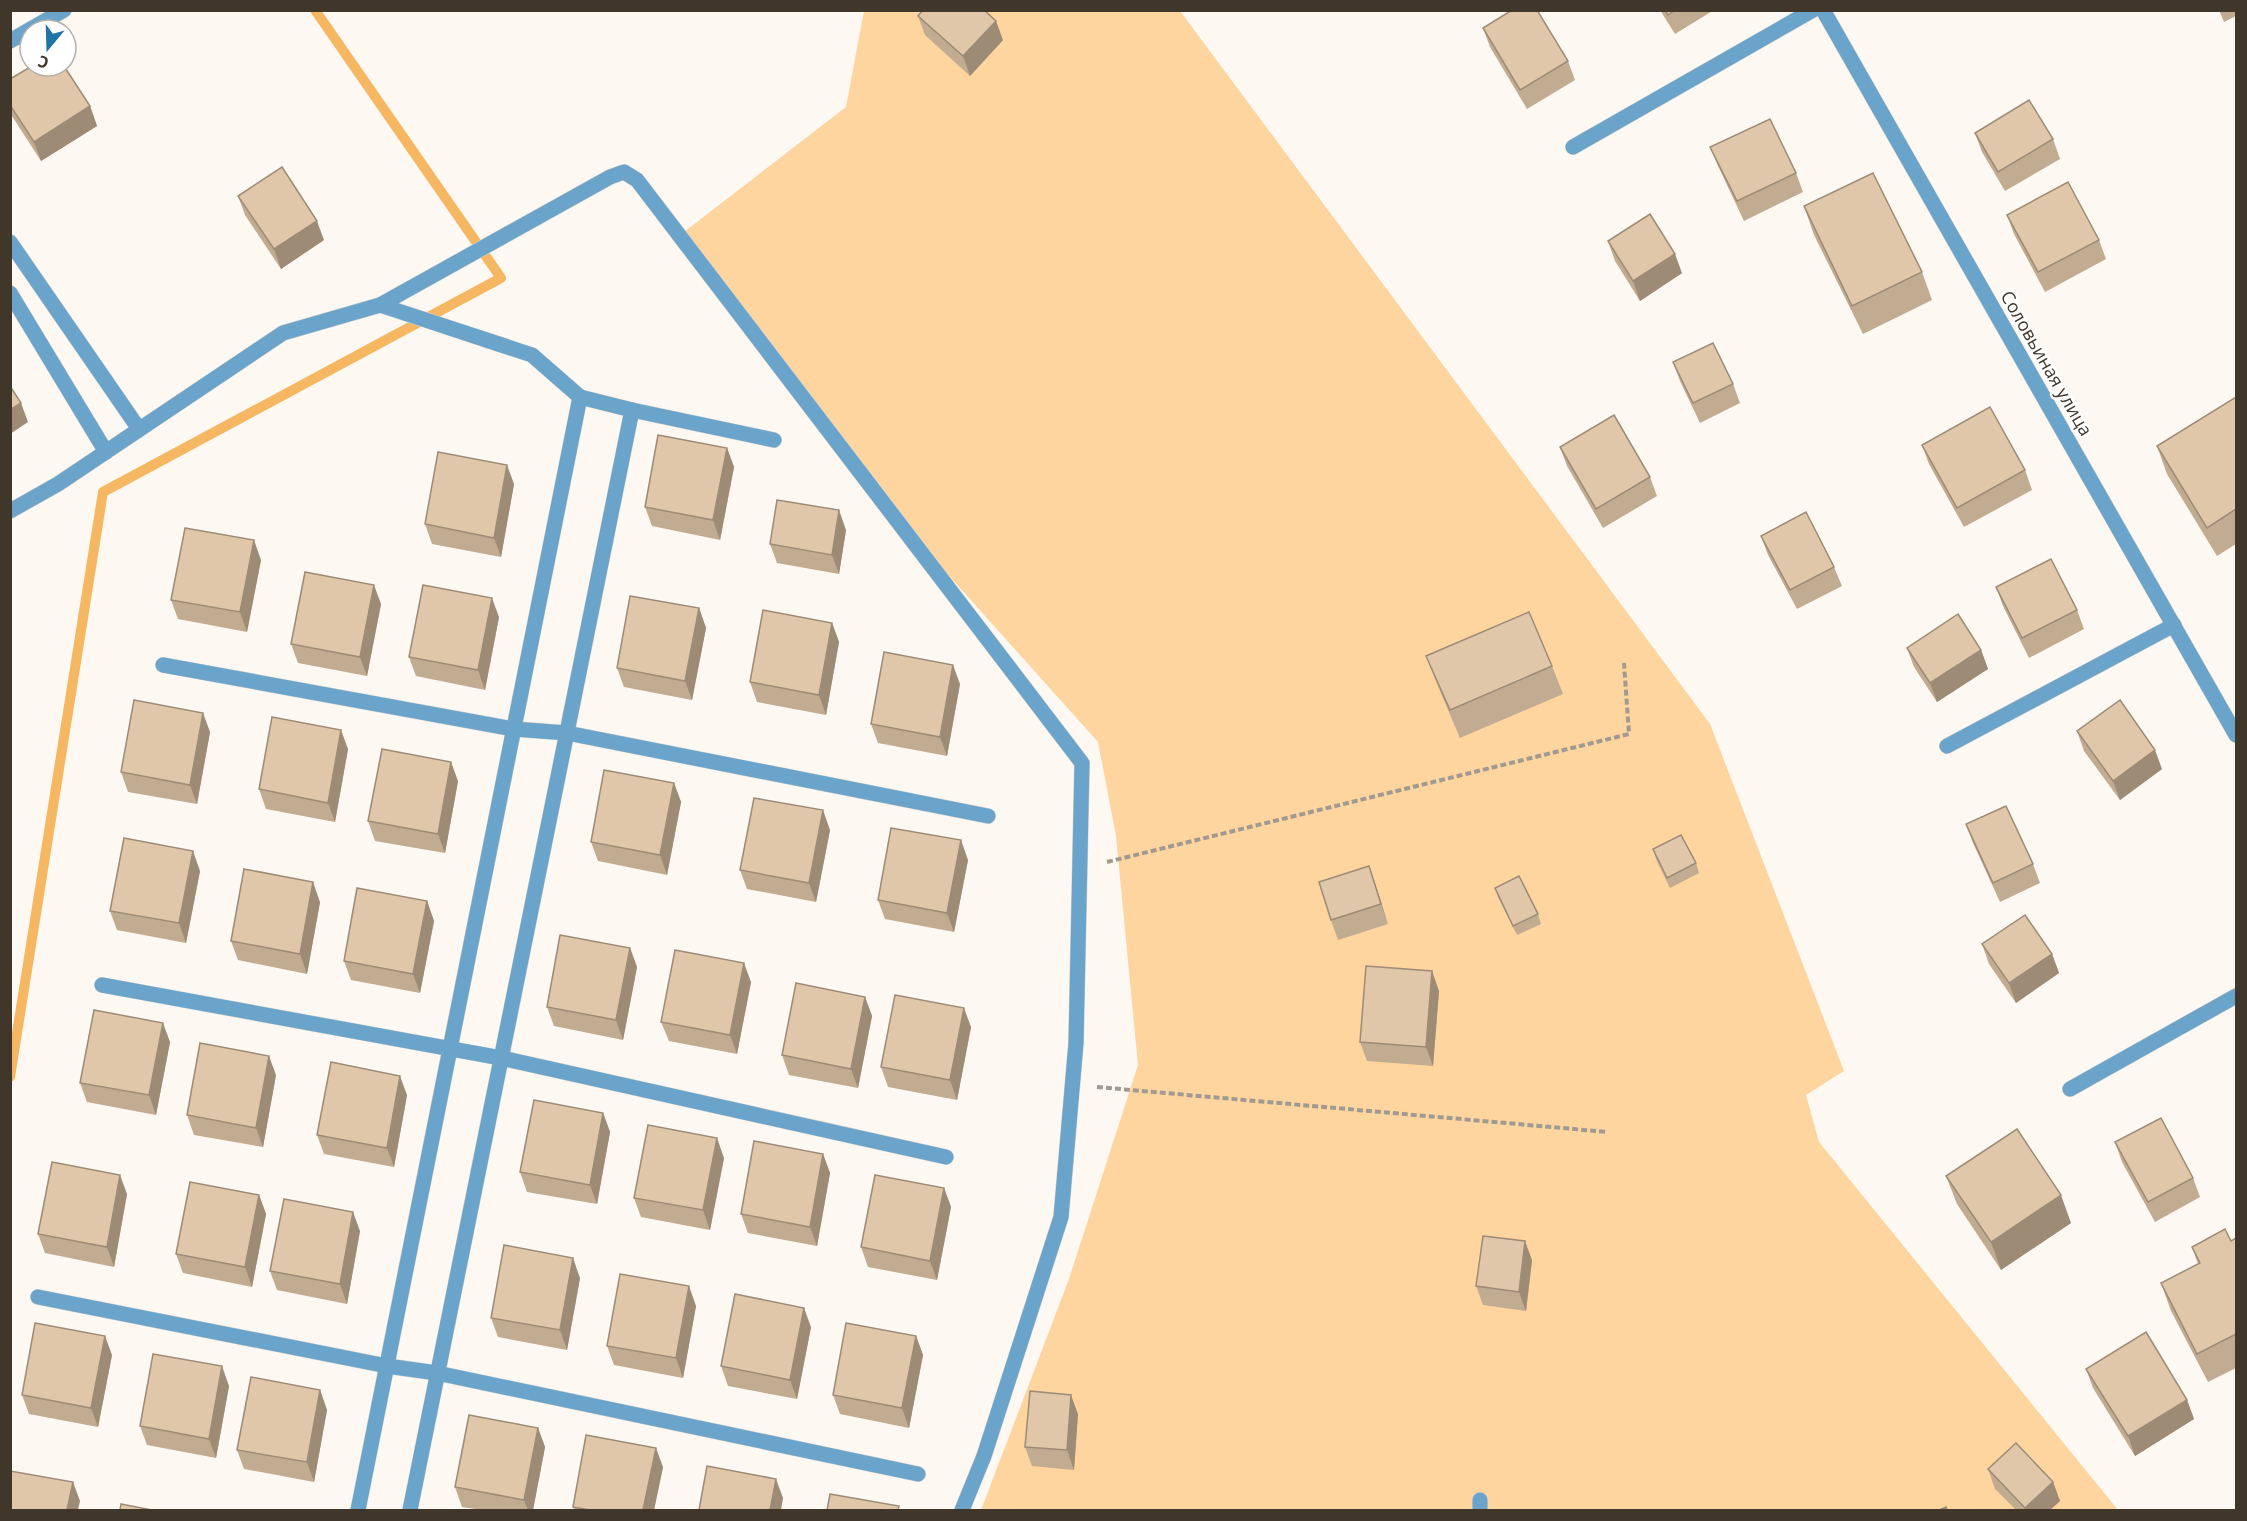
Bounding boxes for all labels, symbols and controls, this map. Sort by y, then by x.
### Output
north arrow [18,18,78,78]
text: С [35,50,52,74]
street label: Соловьиная улица [1996,286,2098,440]

